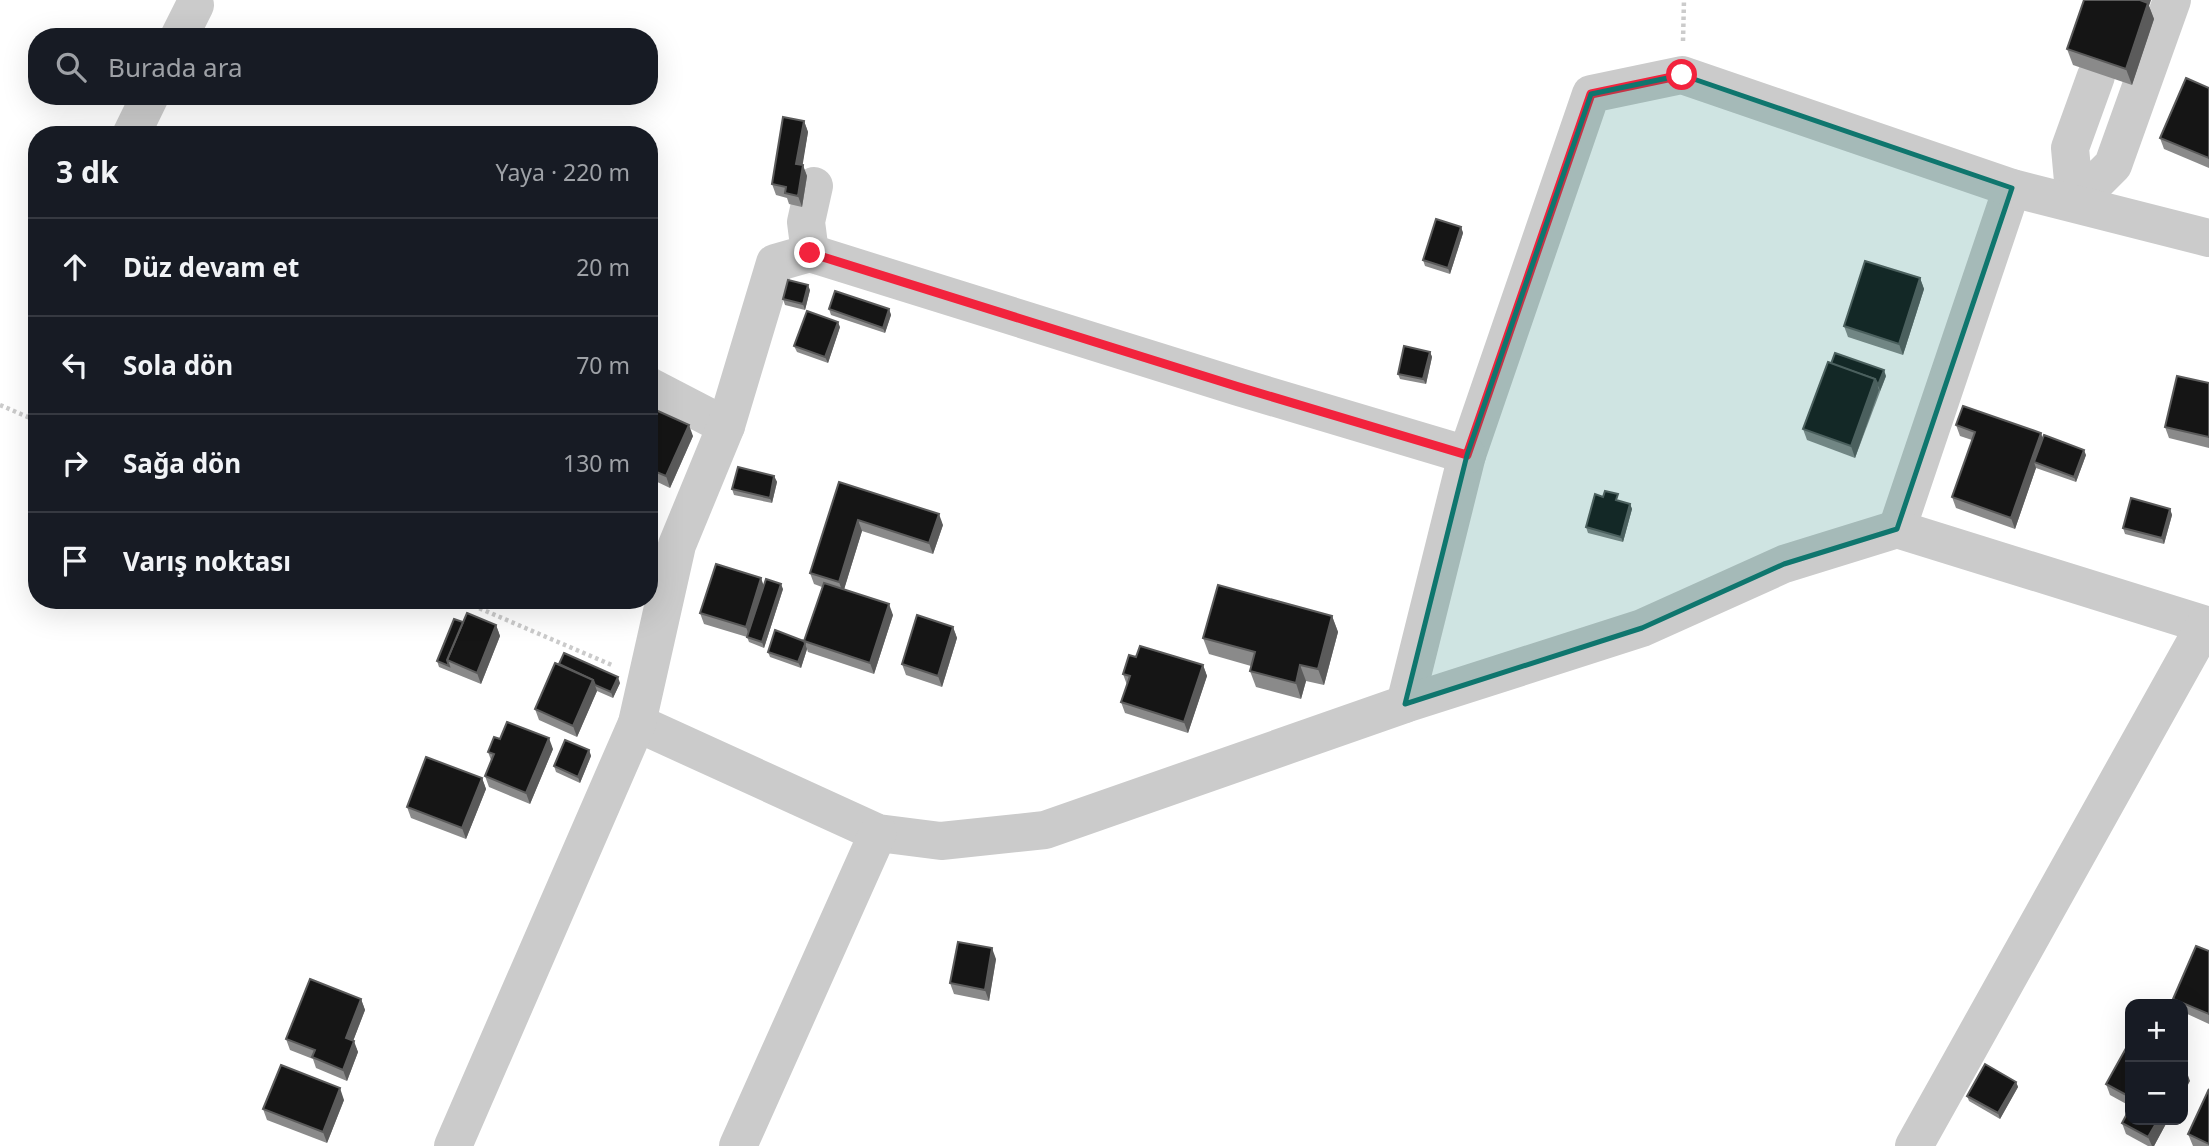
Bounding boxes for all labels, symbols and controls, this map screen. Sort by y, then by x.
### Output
search box [28,28,658,105]
icon: search [52,48,90,86]
text: Burada ara [108,49,243,85]
route start [1666,59,1697,90]
text: 3 dk [56,151,119,192]
text: Yaya · 220 m [496,156,630,188]
route end [794,237,825,268]
icon: ahead [56,248,94,286]
text: Düz devam et [123,249,299,285]
text: 20 m [576,251,630,283]
icon: left [56,346,94,384]
text: Sola dön [123,347,233,383]
text: 70 m [576,349,630,381]
icon: right [56,444,94,482]
text: Sağa dön [123,445,241,481]
text: 130 m [563,447,630,479]
icon: arrive [56,542,94,580]
text: Varış noktası [123,543,291,579]
map controls [2125,999,2188,1125]
button: + [2125,999,2188,1062]
button: − [2125,1062,2188,1125]

